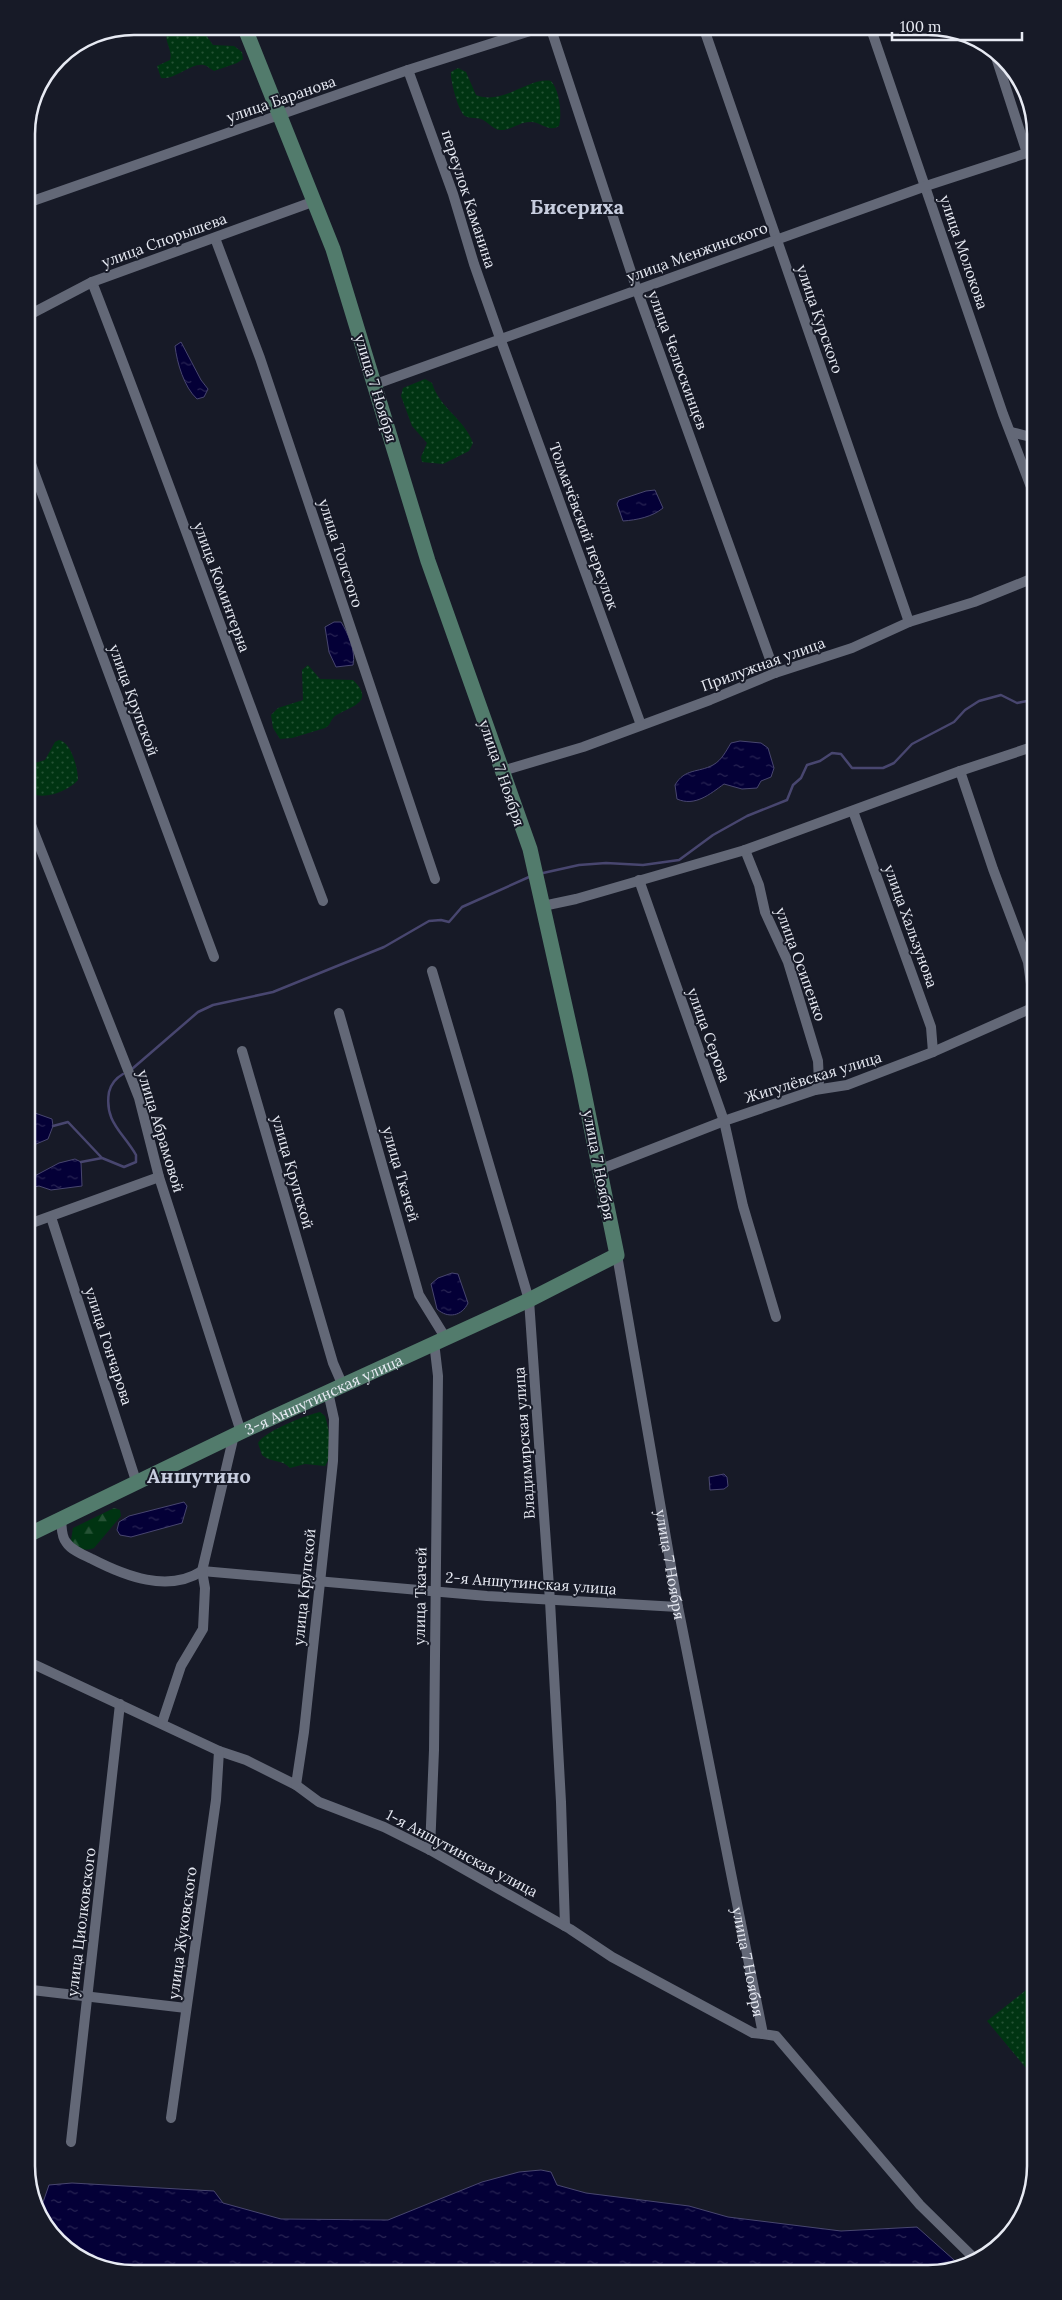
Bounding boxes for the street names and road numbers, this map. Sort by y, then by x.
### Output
street label: улица Баранова [224,71,338,127]
street label: переулок Каманина [438,127,500,271]
street label: улица Молокова [936,192,993,312]
street label: улица Спорышева [99,208,229,271]
street label: улица Менжинского [624,218,770,286]
street label: улица Курского [792,262,848,376]
street label: улица Челюскинцев [644,288,712,432]
street label: улица 7 Ноября [351,332,401,444]
street label: Толмачёвский переулок [545,440,623,612]
street label: улица Толстого [314,496,368,610]
street label: улица Коминтерна [190,519,254,655]
street label: Прилужная улица [698,633,828,695]
street label: улица Крупской [105,642,163,758]
street label: улица 7 Ноября [475,717,529,829]
street label: улица Хальзунова [880,862,942,990]
street label: улица Осипенко [772,905,830,1024]
street label: улица Серова [683,985,735,1085]
street label: Жигулёвская улица [742,1047,884,1107]
street label: улица Абрамовой [133,1067,189,1195]
street label: улица 7 Ноября [579,1108,619,1222]
street label: улица Крупской [268,1113,318,1231]
street label: улица Ткачей [378,1124,424,1224]
street label: улица Гончарова [81,1285,137,1408]
street label: 3-я Аншутинская улица [241,1350,406,1439]
street label: Владимирская улица [509,1366,539,1520]
street label: улица 7 Ноября [652,1508,690,1621]
street label: улица Крупской [288,1528,320,1646]
street label: улица Ткачей [410,1547,430,1645]
street label: 2-я Аншутинская улица [445,1568,617,1598]
street label: 1-я Аншутинская улица [383,1805,541,1901]
street label: улица Циолковского [62,1846,100,1998]
street label: улица Жуковского [163,1865,201,2000]
street label: улица 7 Ноября [728,1905,769,2018]

